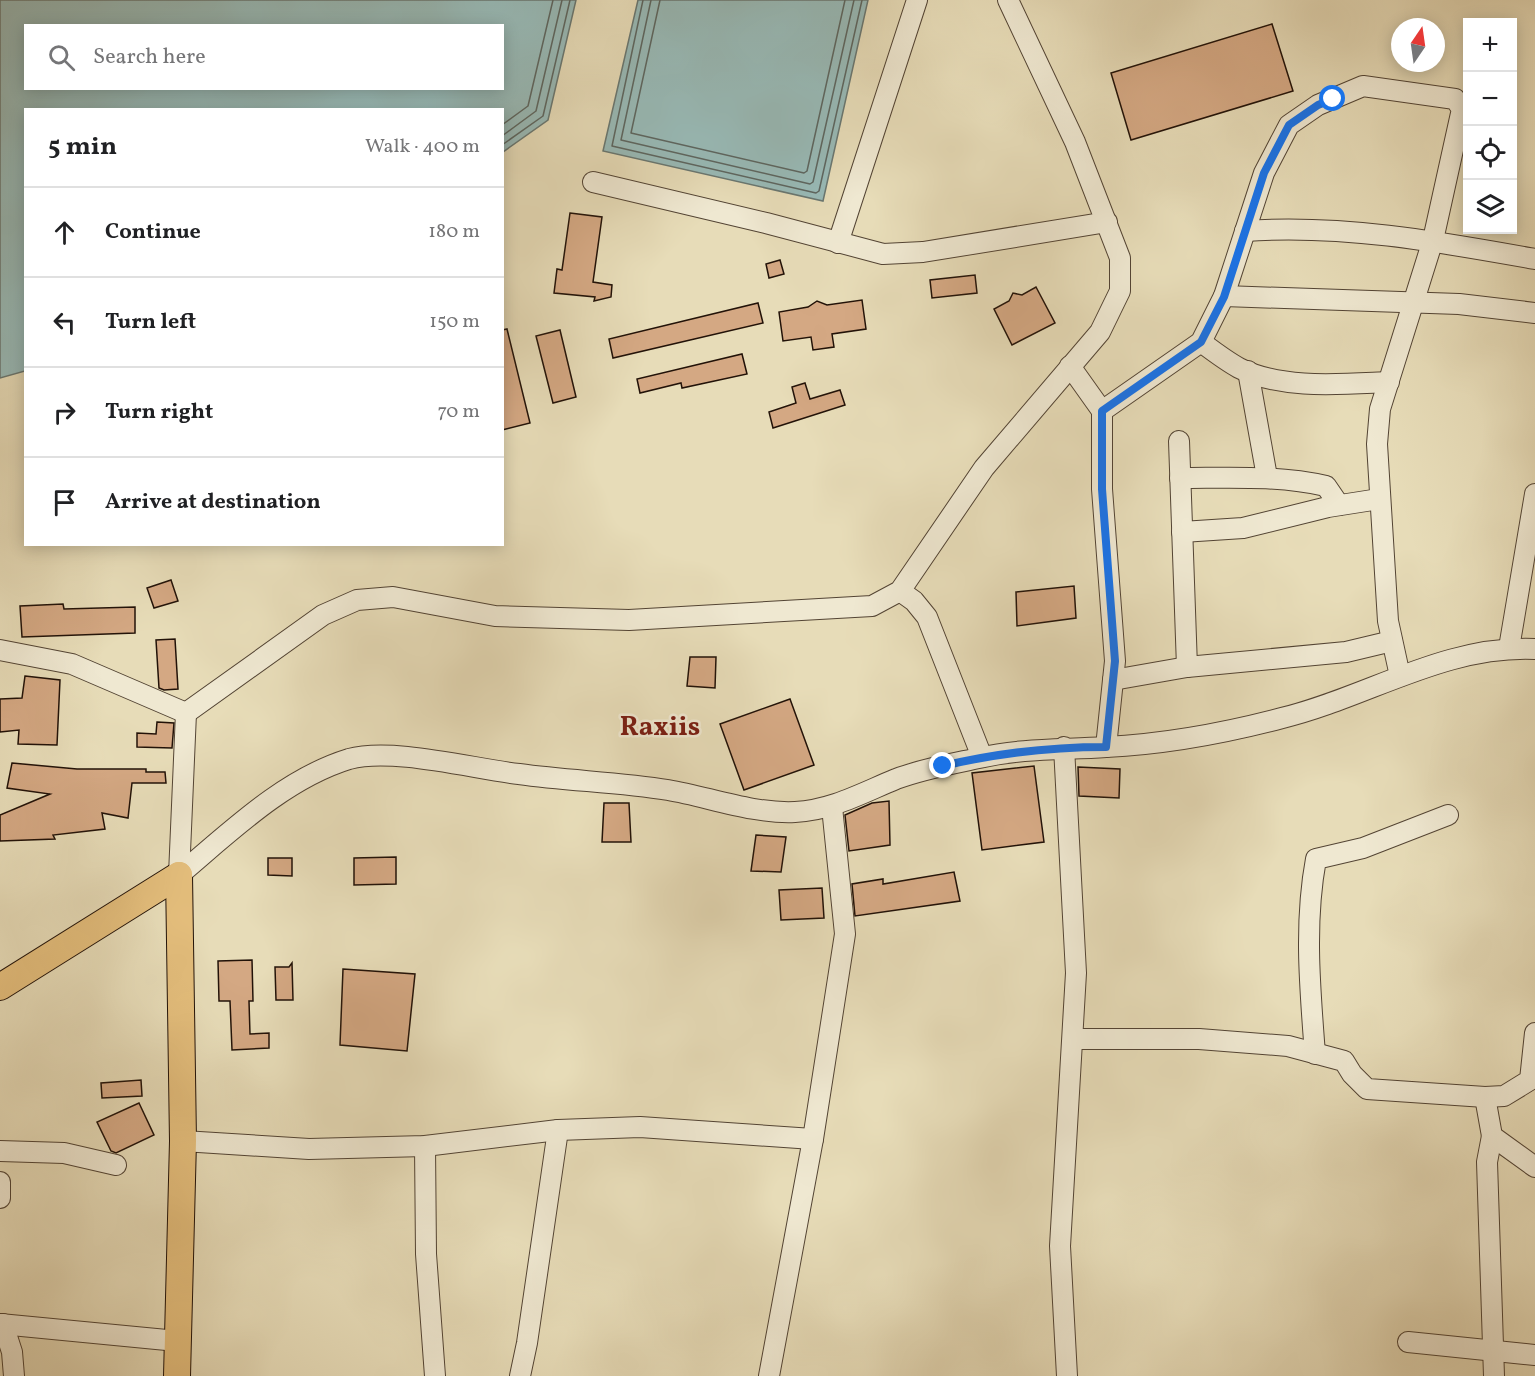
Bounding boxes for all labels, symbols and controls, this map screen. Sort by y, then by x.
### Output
north arrow [1391,18,1445,72]
map controls [1463,18,1517,234]
button: + [1463,18,1517,72]
search box [24,24,504,90]
icon: search [45,41,78,74]
text: Search here [93,42,206,73]
button: − [1463,72,1517,126]
route start [1319,85,1345,111]
button: locate [1463,126,1517,180]
text: 5 min [48,129,117,165]
text: Walk · 400 m [365,133,480,161]
button: layers [1463,180,1517,234]
icon: ahead [48,216,81,249]
text: Continue [105,217,201,248]
text: 180 m [428,218,480,246]
icon: left [48,306,81,339]
text: Turn left [105,307,196,338]
text: 150 m [429,308,480,336]
icon: right [48,396,81,429]
text: Turn right [105,397,213,428]
text: 70 m [437,398,480,426]
icon: arrive [48,486,81,519]
text: Arrive at destination [105,487,321,518]
district label: Raxiis [620,709,700,747]
route end [929,752,955,778]

